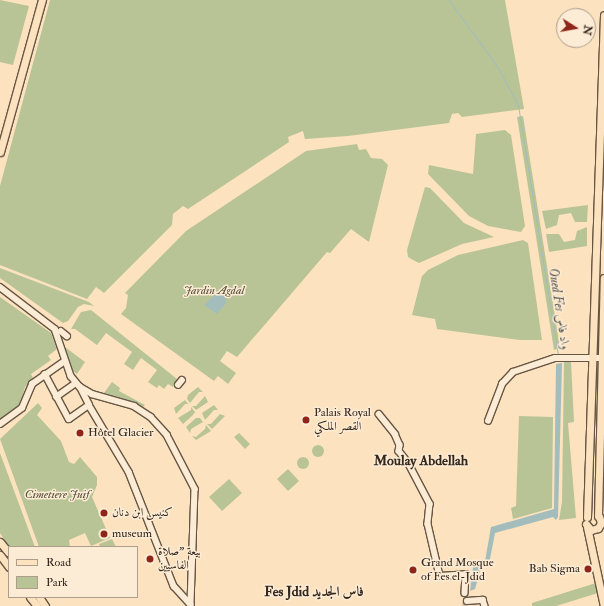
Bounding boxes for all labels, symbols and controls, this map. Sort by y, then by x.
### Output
north arrow [556,8,596,48]
text: N [580,24,595,36]
water label: Oued Fes واد فاس [545,267,573,351]
park label: Jardin Agdal [184,284,244,298]
place label: Palais Royal القصر الملكي [314,406,371,434]
marker: Palais Royal القصر الملكي [301,415,311,425]
place label: Hôtel Glacier [88,426,154,440]
marker: Hôtel Glacier [75,428,85,438]
district label: Moulay Abdellah [374,453,468,469]
park label: Cimetiere Juif [25,488,89,502]
place label: كنيس ابن دنان [112,506,173,520]
marker: كنيس ابن دنان [99,508,109,518]
place label: museum [112,527,152,541]
marker: museum [99,529,109,539]
place label: بيعة "صلاة الفاسيين [158,545,201,573]
legend [8,546,138,598]
marker: بيعة "صلاة الفاسيين [145,554,155,564]
text: Road [46,555,71,570]
place label: Grand Mosque of Fes el-Jdid [421,556,494,584]
place label: Bab Sigma [529,562,580,576]
marker: Bab Sigma [583,564,593,574]
marker: Grand Mosque of Fes el-Jdid [408,565,418,575]
text: Park [46,575,68,590]
district label: Fes Jdid فاس الجديد [264,584,364,600]

